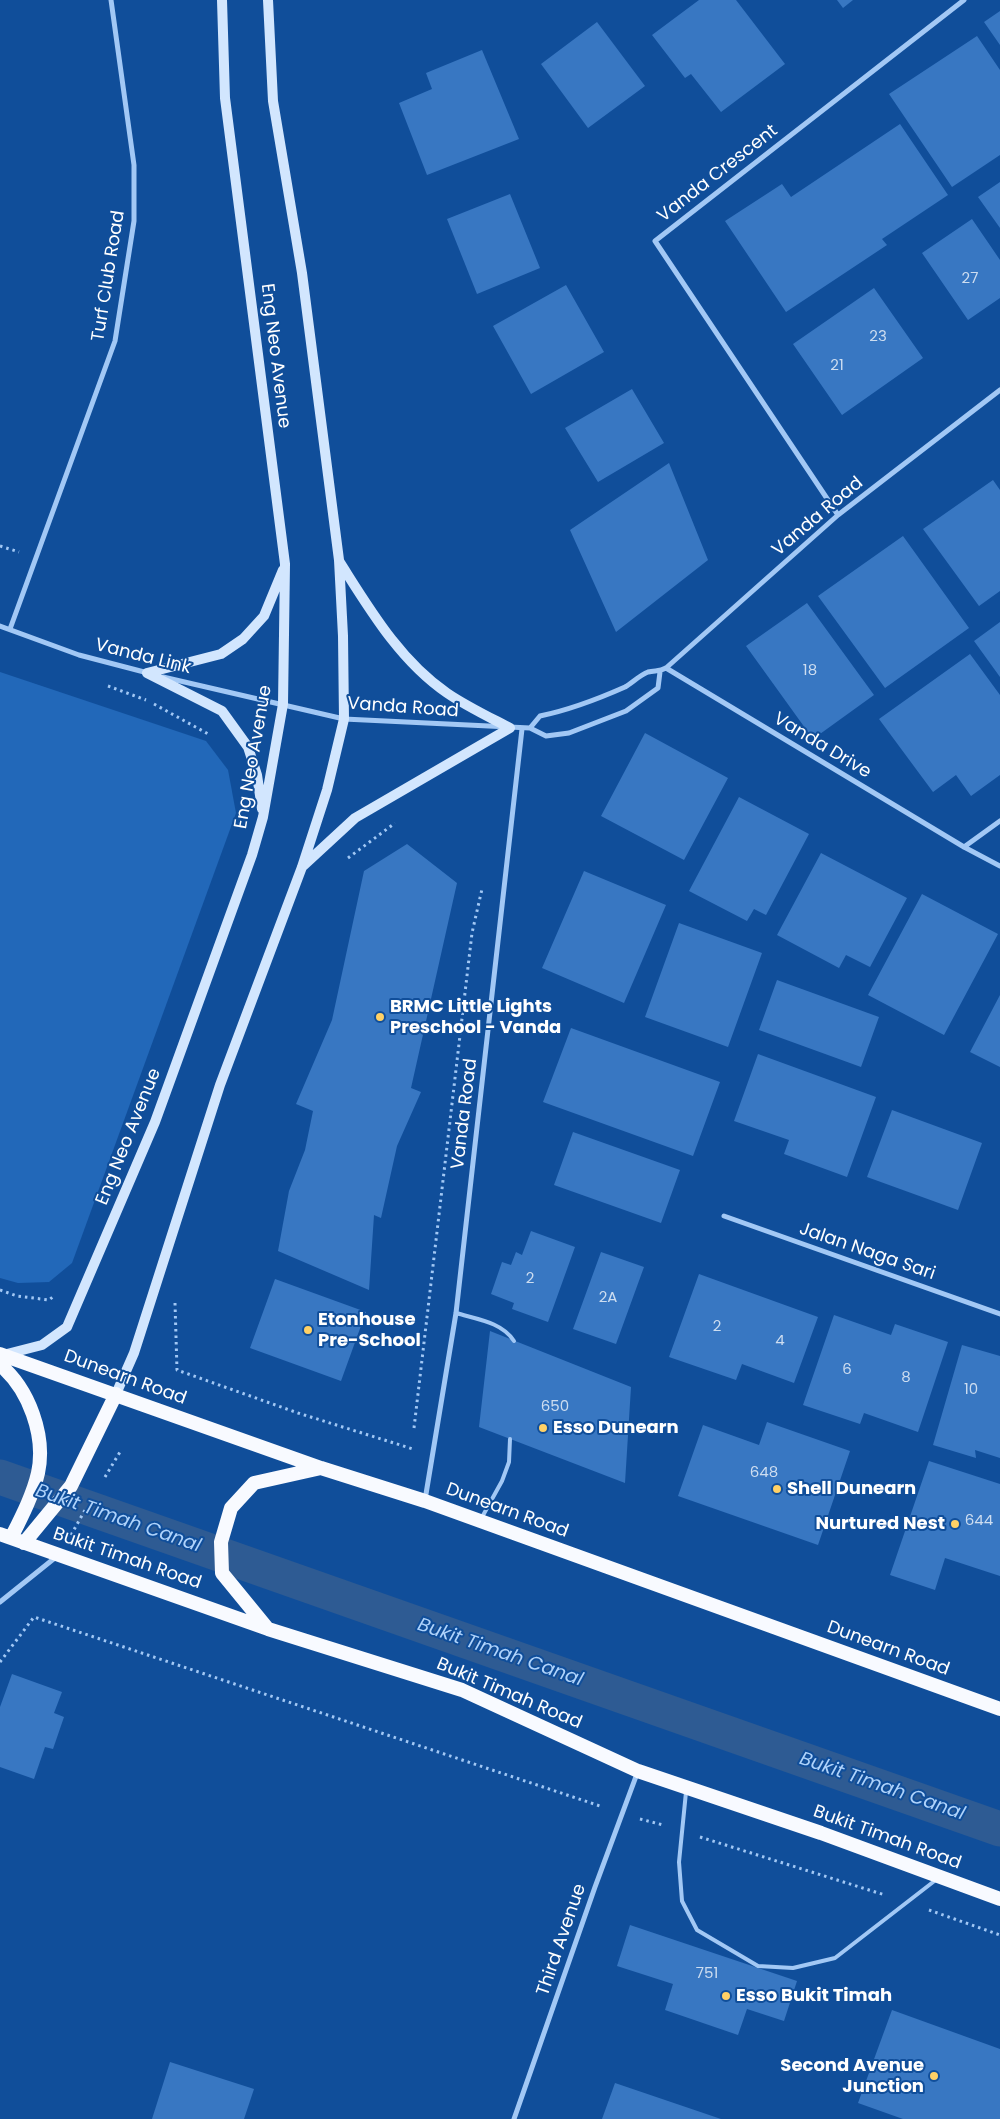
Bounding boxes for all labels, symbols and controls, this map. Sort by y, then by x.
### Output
street label: Vanda Crescent [654,120,782,228]
street label: Turf Club Road [88,209,130,343]
house number: 27 [962,270,978,288]
street label: Eng Neo Avenue [255,282,295,430]
house number: 23 [869,328,887,346]
house number: 21 [830,357,844,375]
street label: Vanda Road [768,473,868,561]
street label: Vanda Link [93,635,193,679]
house number: 18 [803,662,817,680]
street label: Eng Neo Avenue [231,684,277,830]
street label: Vanda Road [346,693,460,723]
street label: Vanda Drive [769,708,875,784]
place label: BRMC Little Lights Preschool - Vanda [390,996,561,1038]
marker: BRMC Little Lights Preschool - Vanda [374,1011,386,1023]
street label: Vanda Road [447,1057,483,1171]
street label: Eng Neo Avenue [92,1066,166,1208]
street label: Jalan Naga Sari [796,1219,938,1285]
house number: 2 [526,1270,534,1288]
house number: 2A [599,1289,617,1307]
place label: Etonhouse Pre-School [318,1309,421,1352]
house number: 2 [713,1318,721,1336]
marker: Etonhouse Pre-School [302,1324,314,1336]
house number: 4 [775,1332,785,1350]
street label: Dunearn Road [61,1346,189,1410]
house number: 6 [842,1361,852,1379]
house number: 8 [901,1369,911,1387]
house number: 10 [964,1381,978,1399]
house number: 650 [541,1398,569,1416]
place label: Esso Dunearn [553,1417,679,1439]
marker: Esso Dunearn [537,1422,549,1434]
house number: 648 [750,1464,778,1482]
place label: Shell Dunearn [787,1478,916,1500]
street label: Dunearn Road [443,1479,571,1543]
water label: Bukit Timah Canal [32,1480,204,1558]
marker: Shell Dunearn [771,1483,783,1495]
house number: 644 [965,1512,993,1530]
place label: Nurtured Nest [815,1513,945,1535]
marker: Nurtured Nest [949,1518,961,1530]
street label: Bukit Timah Road [50,1523,204,1595]
water label: Bukit Timah Canal [414,1614,586,1692]
street label: Dunearn Road [824,1617,952,1681]
street label: Bukit Timah Road [433,1654,585,1734]
water label: Bukit Timah Canal [796,1748,968,1826]
street label: Bukit Timah Road [810,1801,964,1875]
street label: Third Avenue [533,1881,591,1999]
house number: 751 [696,1965,718,1983]
place label: Esso Bukit Timah [736,1985,892,2007]
marker: Esso Bukit Timah [720,1990,732,2002]
place label: Second Avenue Junction [780,2055,924,2098]
marker: Second Avenue Junction [928,2070,940,2082]

